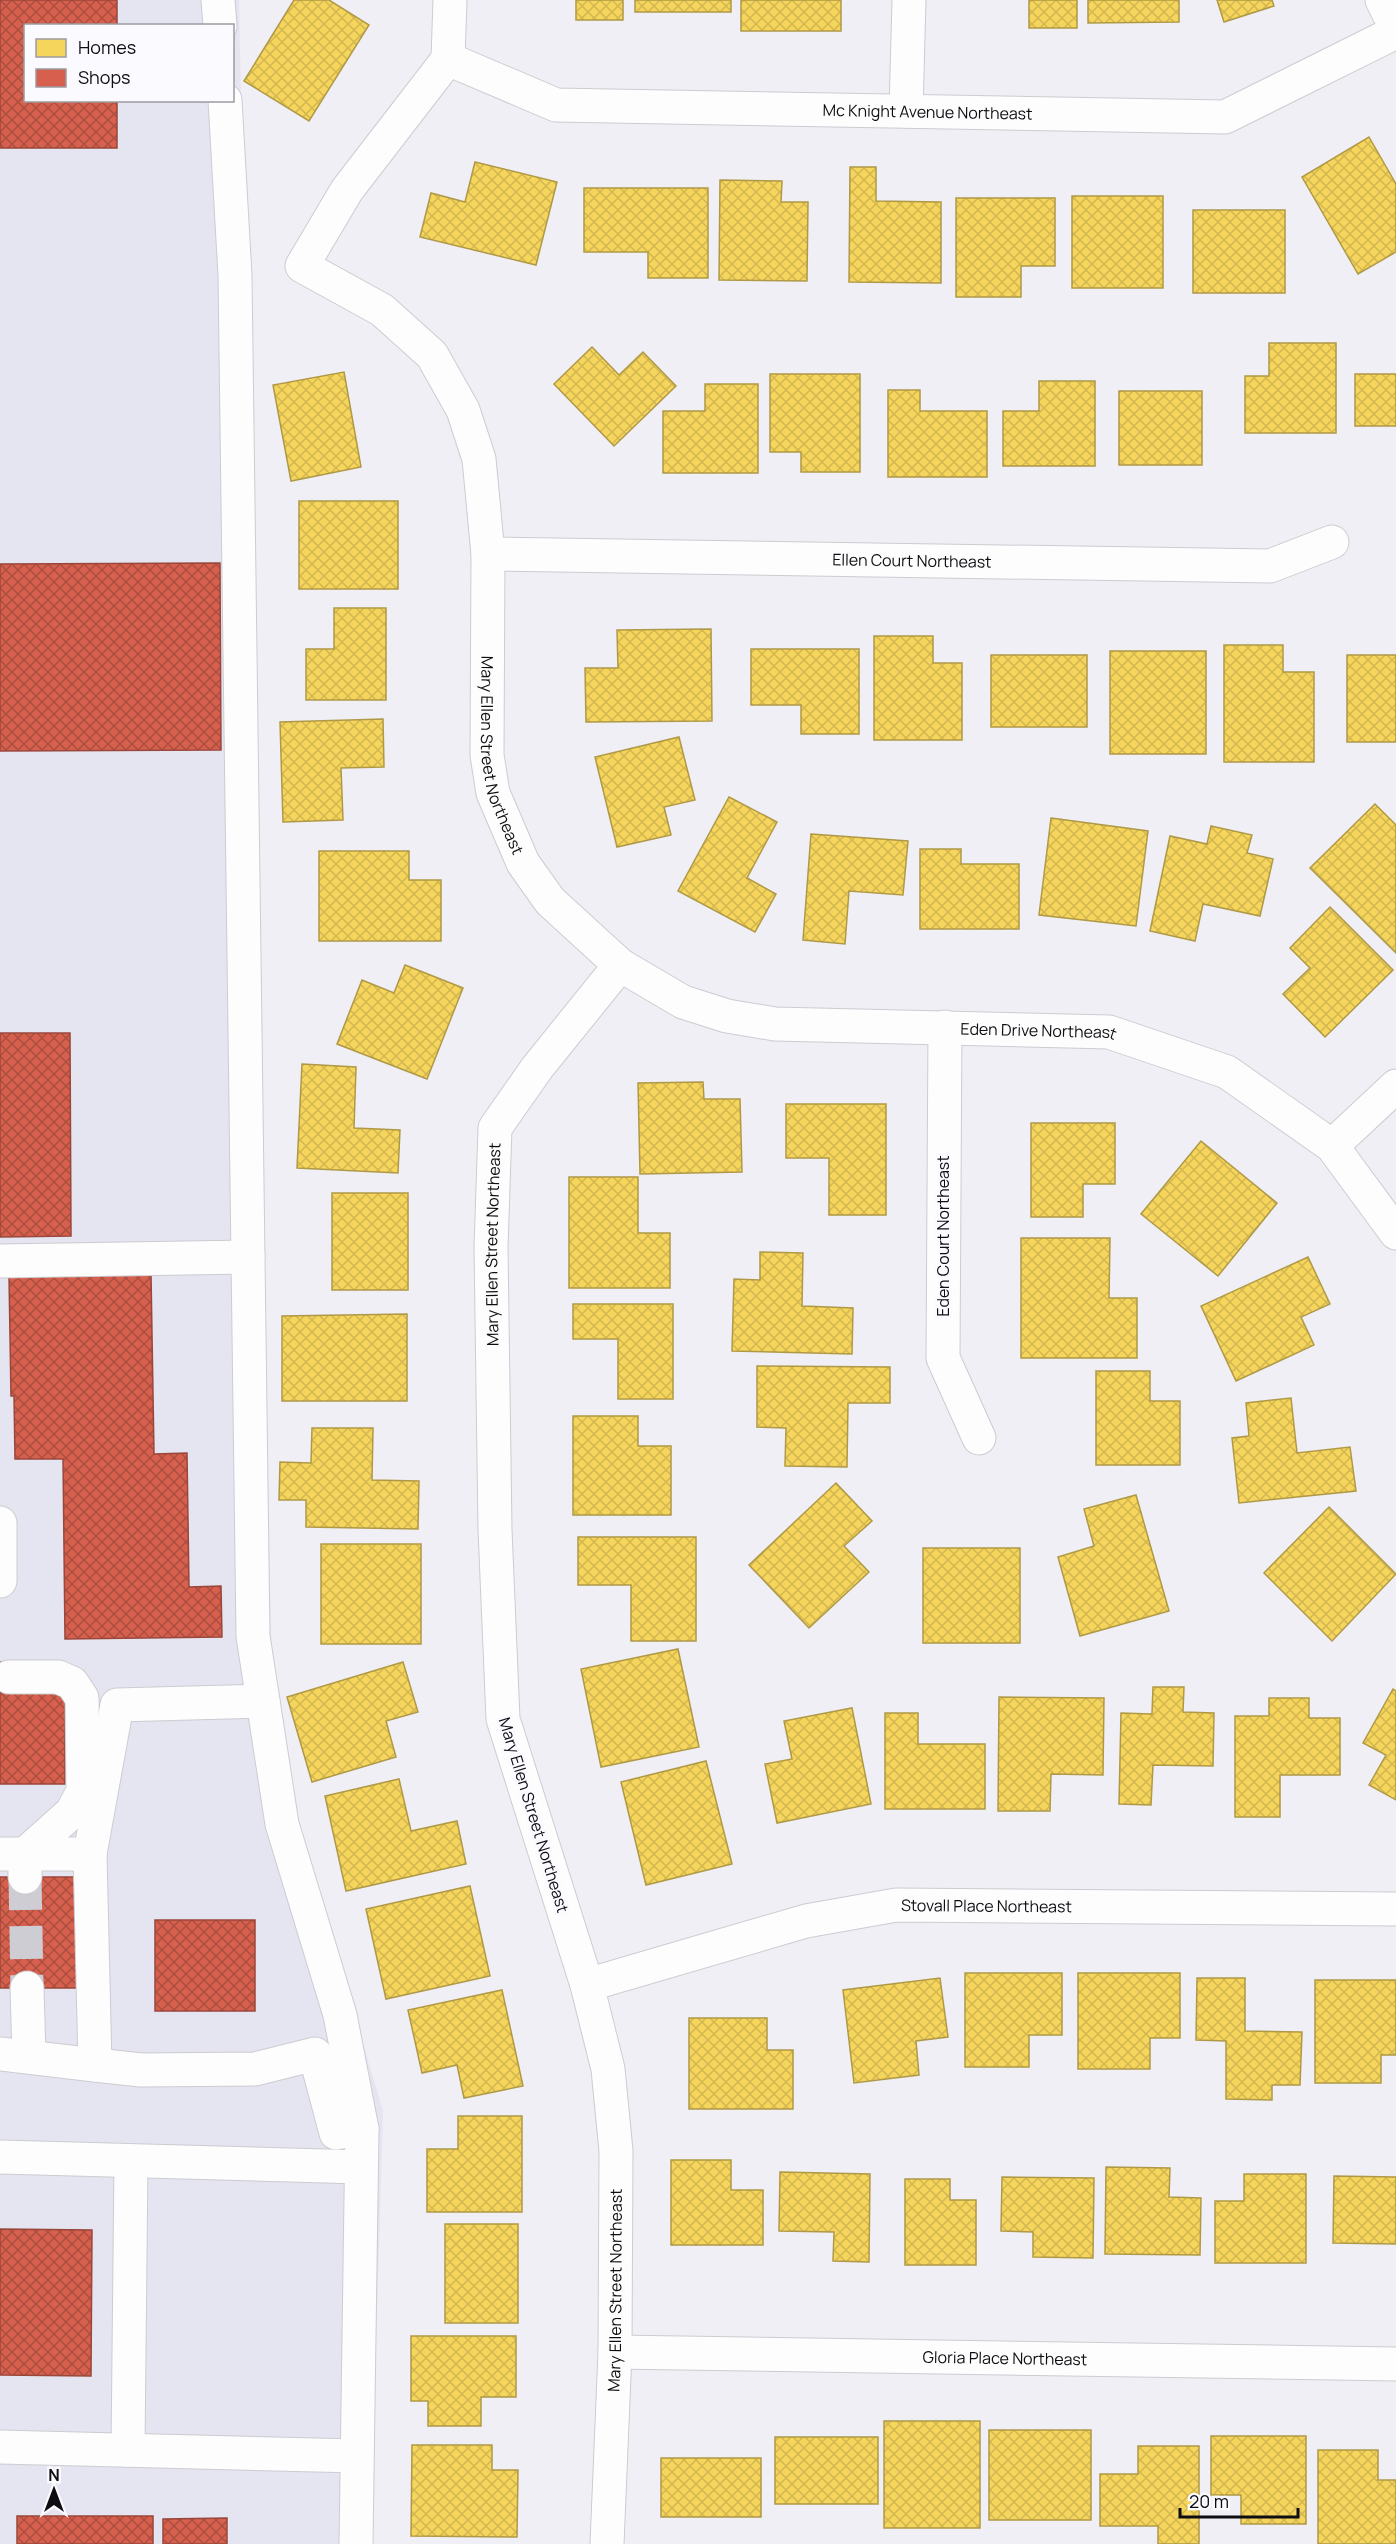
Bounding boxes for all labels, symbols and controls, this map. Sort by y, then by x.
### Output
legend [24,24,234,102]
text: Homes [78,35,136,59]
text: Shops [78,65,130,89]
street label: Mc Knight Avenue Northeast [822,99,1033,125]
street label: Ellen Court Northeast [832,548,992,573]
street label: Mary Ellen Street Northeast [476,656,529,858]
street label: Eden Drive Northeast [960,1017,1120,1045]
street label: Mary Ellen Street Northeast [480,1142,506,1346]
street label: Eden Court Northeast [932,1155,954,1317]
street label: Mary Ellen Street Northeast [494,1715,574,1915]
street label: Stovall Place Northeast [901,1894,1072,1917]
street label: Mary Ellen Street Northeast [602,2188,627,2392]
street label: Gloria Place Northeast [922,2346,1087,2370]
north arrow [24,2460,84,2520]
text: N [48,2464,60,2486]
scale bar [1180,2481,1298,2519]
text: 20 m [1189,2489,1229,2513]

